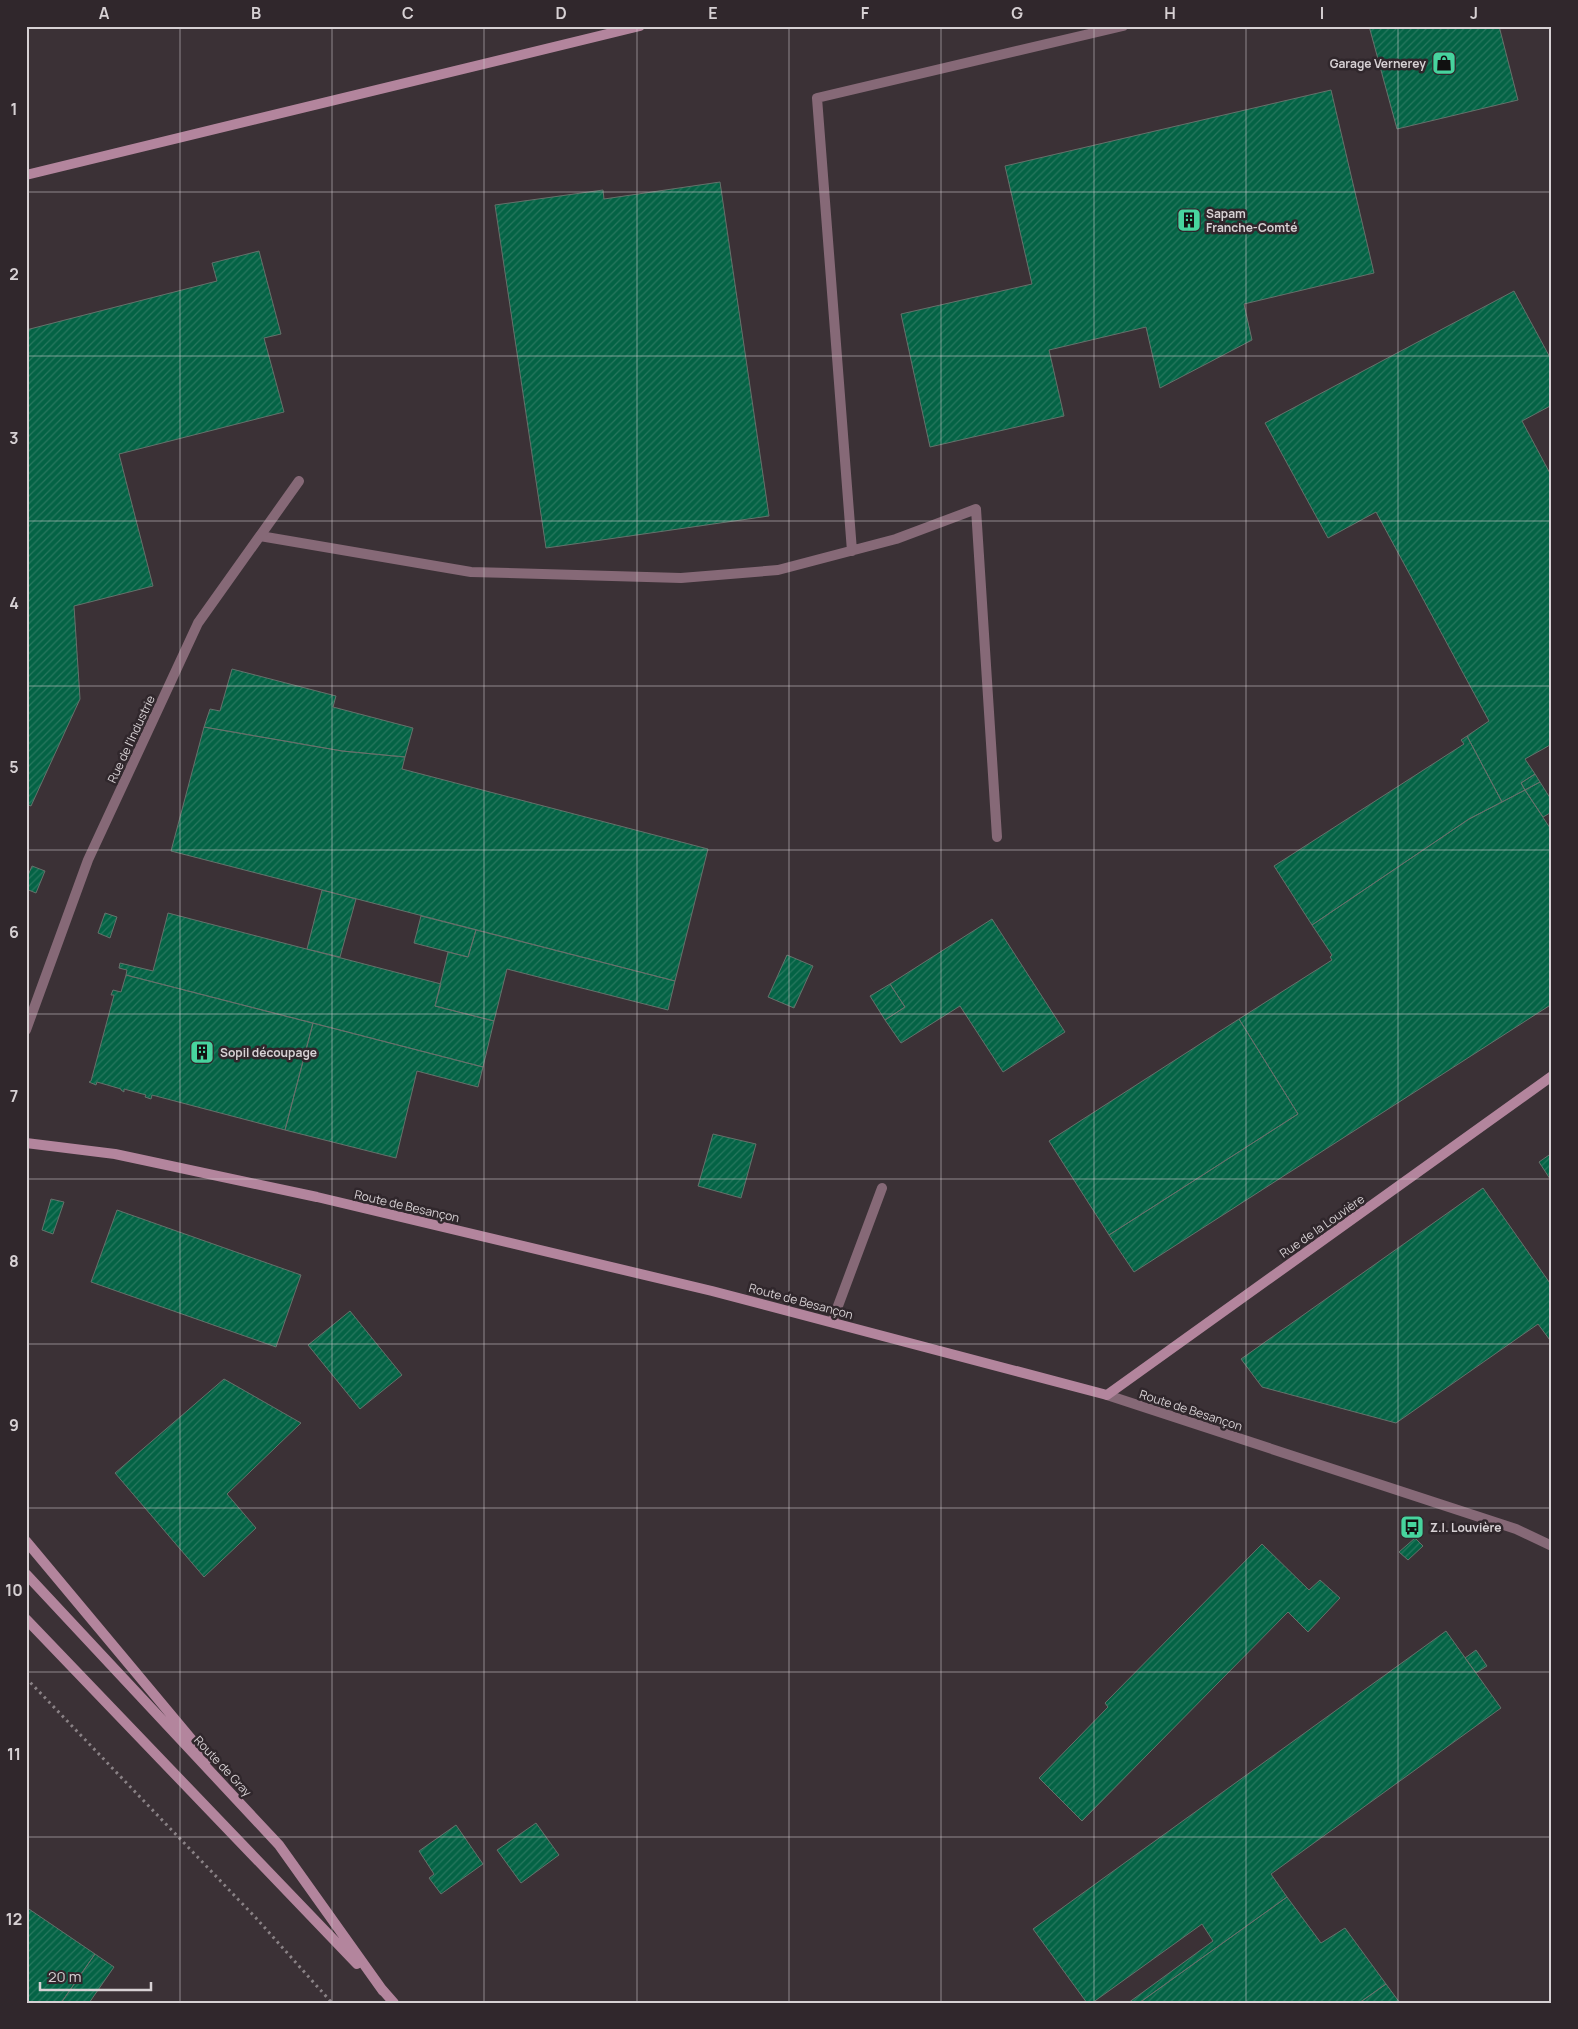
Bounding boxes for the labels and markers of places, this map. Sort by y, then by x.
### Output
shop icon: Garage Vernerey [1431,50,1457,76]
place label: Garage Vernerey [1330,55,1426,72]
place label: Sapam Franche-Comté [1206,205,1297,236]
building icon: Sapam Franche-Comté [1176,207,1202,233]
building icon: Sopil découpage [189,1039,215,1065]
place label: Sopil découpage [220,1044,317,1061]
bus stop icon: Z.I. Louvière [1399,1514,1425,1540]
place label: Z.I. Louvière [1430,1519,1501,1536]

